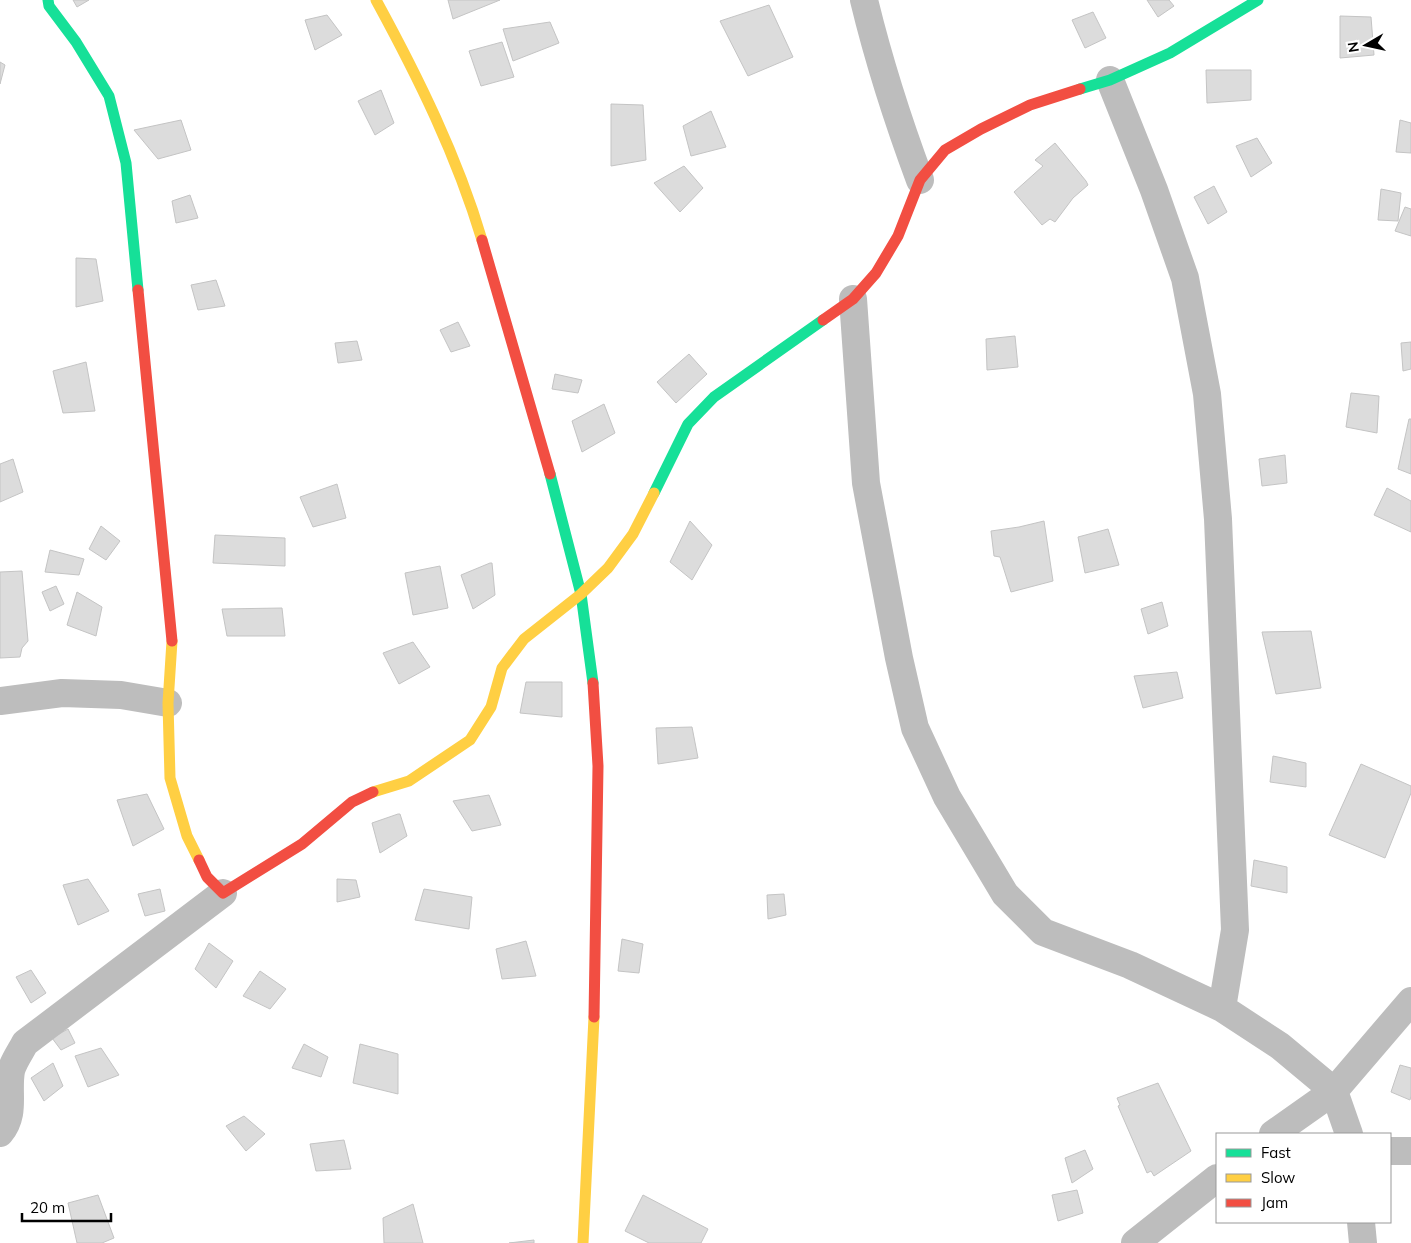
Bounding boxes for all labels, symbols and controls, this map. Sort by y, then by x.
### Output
north arrow [1341,20,1391,70]
text: N [1343,40,1363,54]
legend [1216,1133,1391,1223]
text: Fast [1261,1143,1291,1162]
text: Slow [1261,1168,1295,1187]
scale bar [22,1190,111,1222]
text: Jam [1261,1193,1288,1212]
text: 20 m [30,1198,65,1217]

